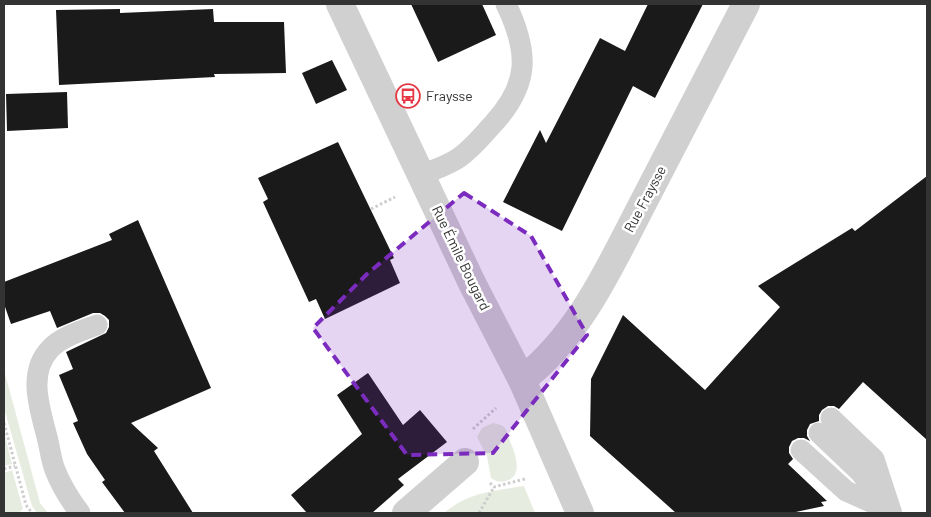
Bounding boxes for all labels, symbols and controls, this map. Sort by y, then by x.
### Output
bus stop icon: Fraysse [395,83,421,109]
place label: Fraysse [426,87,473,104]
street label: Rue Fraysse [620,163,669,235]
street label: Rue Émile Bougard [429,203,494,313]

